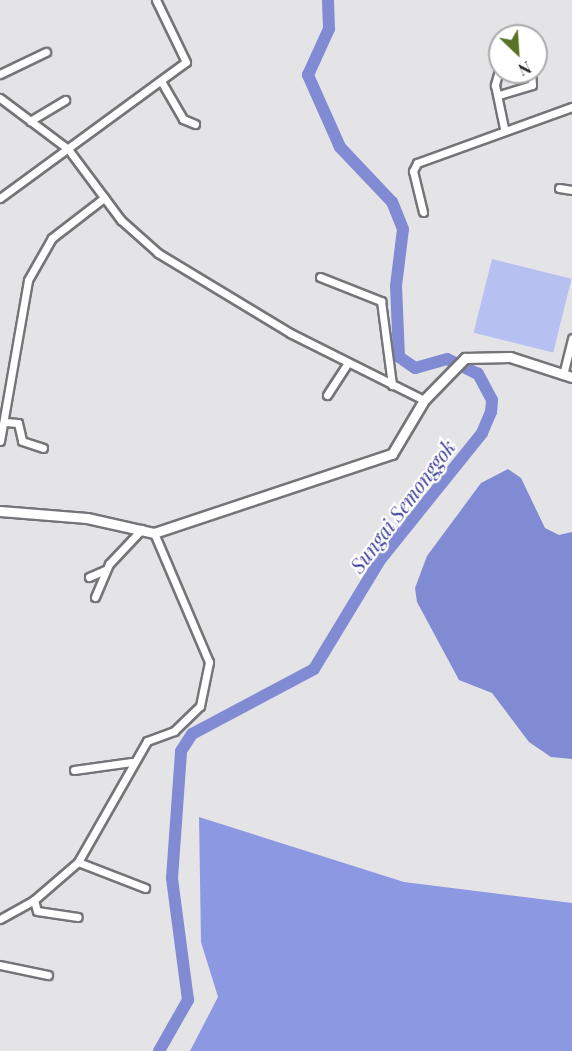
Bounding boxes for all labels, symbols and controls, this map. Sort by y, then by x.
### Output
north arrow [488,24,548,84]
text: N [515,57,535,81]
water label: Sungai Semonggok [344,435,460,577]

